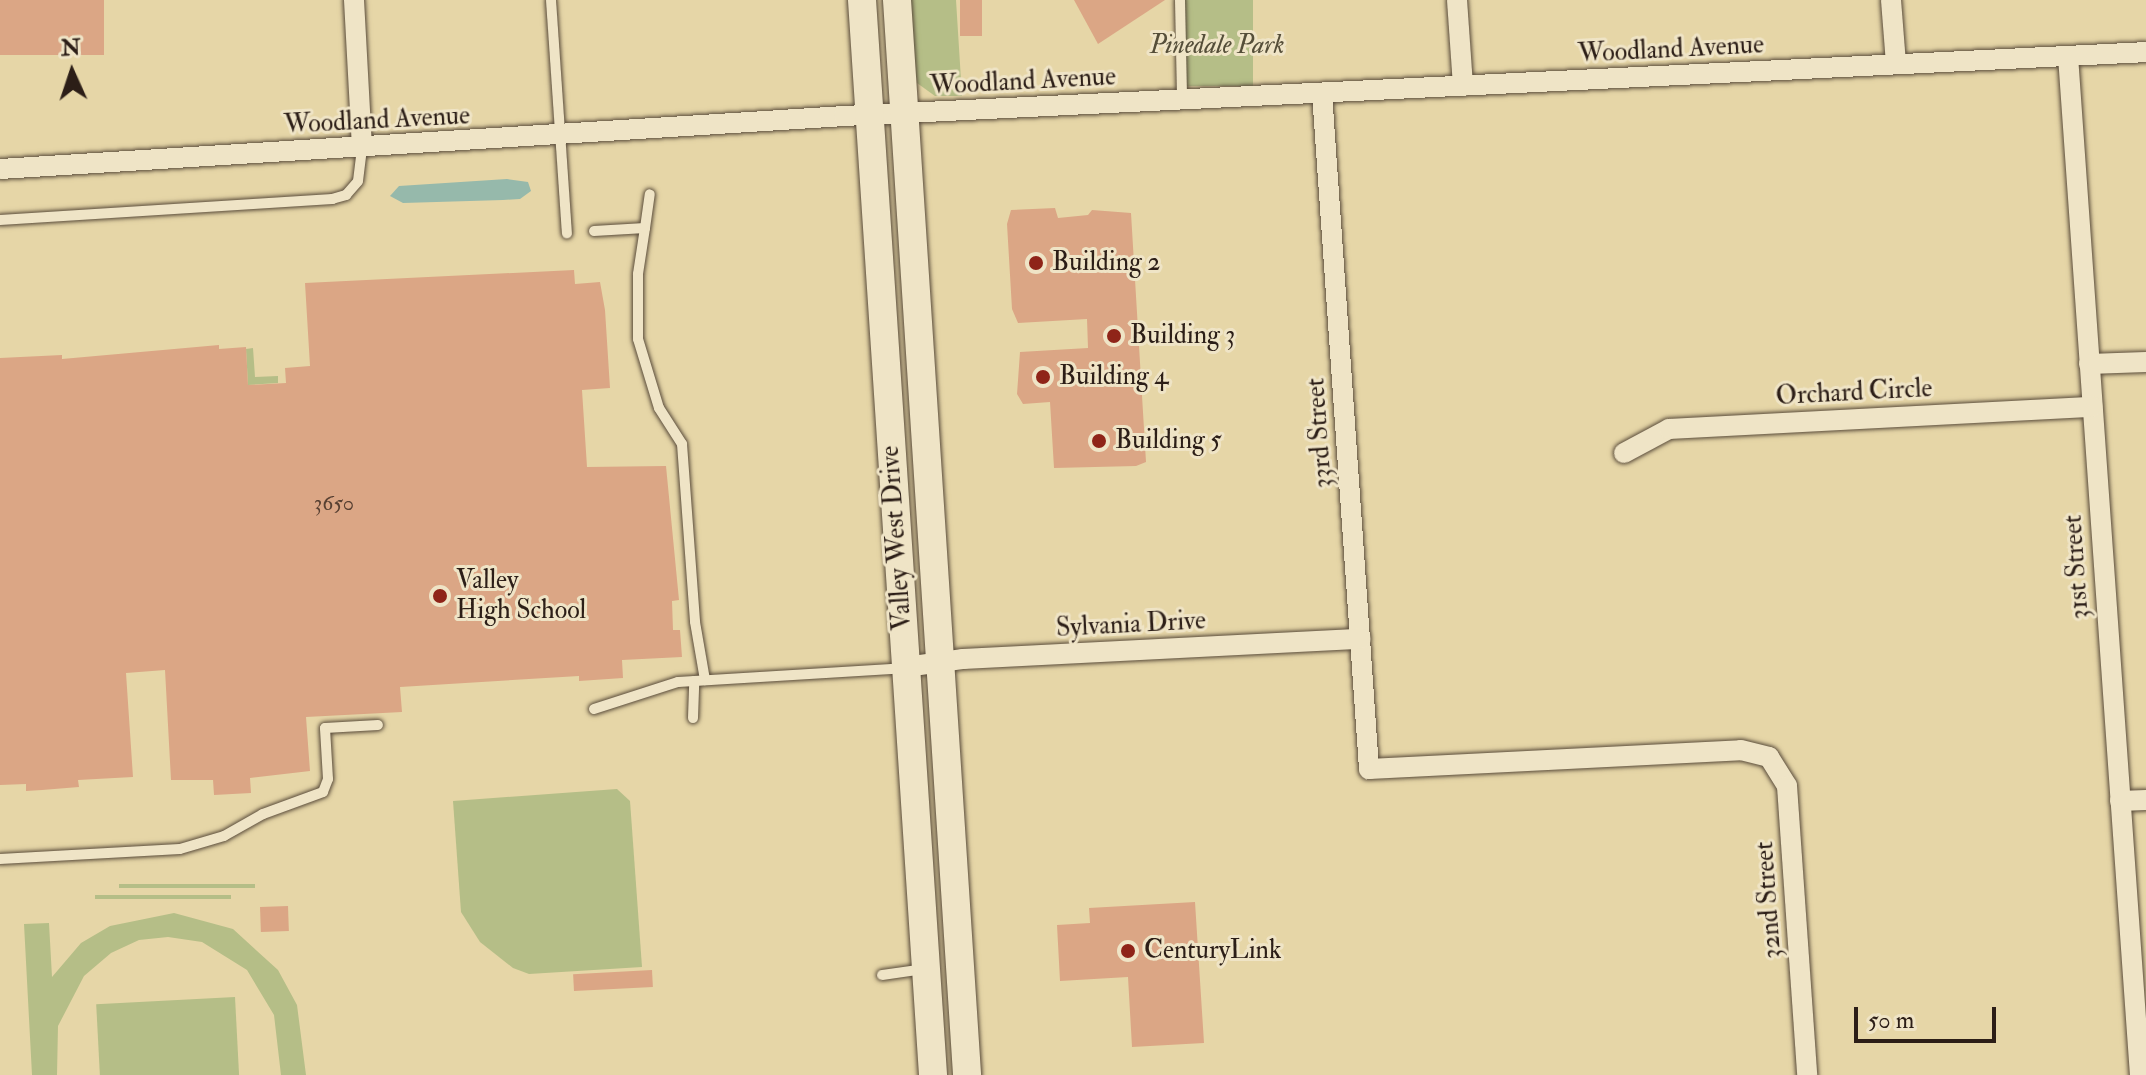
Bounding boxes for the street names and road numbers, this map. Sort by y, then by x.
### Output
street label: Woodland Avenue [1577,30,1765,70]
street label: Woodland Avenue [929,62,1117,102]
street label: Woodland Avenue [283,101,471,141]
street label: Orchard Circle [1775,373,1933,413]
street label: 33rd Street [1301,377,1339,489]
street label: Valley West Drive [875,445,919,631]
street label: 31st Street [2058,514,2096,620]
street label: Sylvania Drive [1055,605,1207,645]
street label: 32nd Street [1749,840,1789,960]

